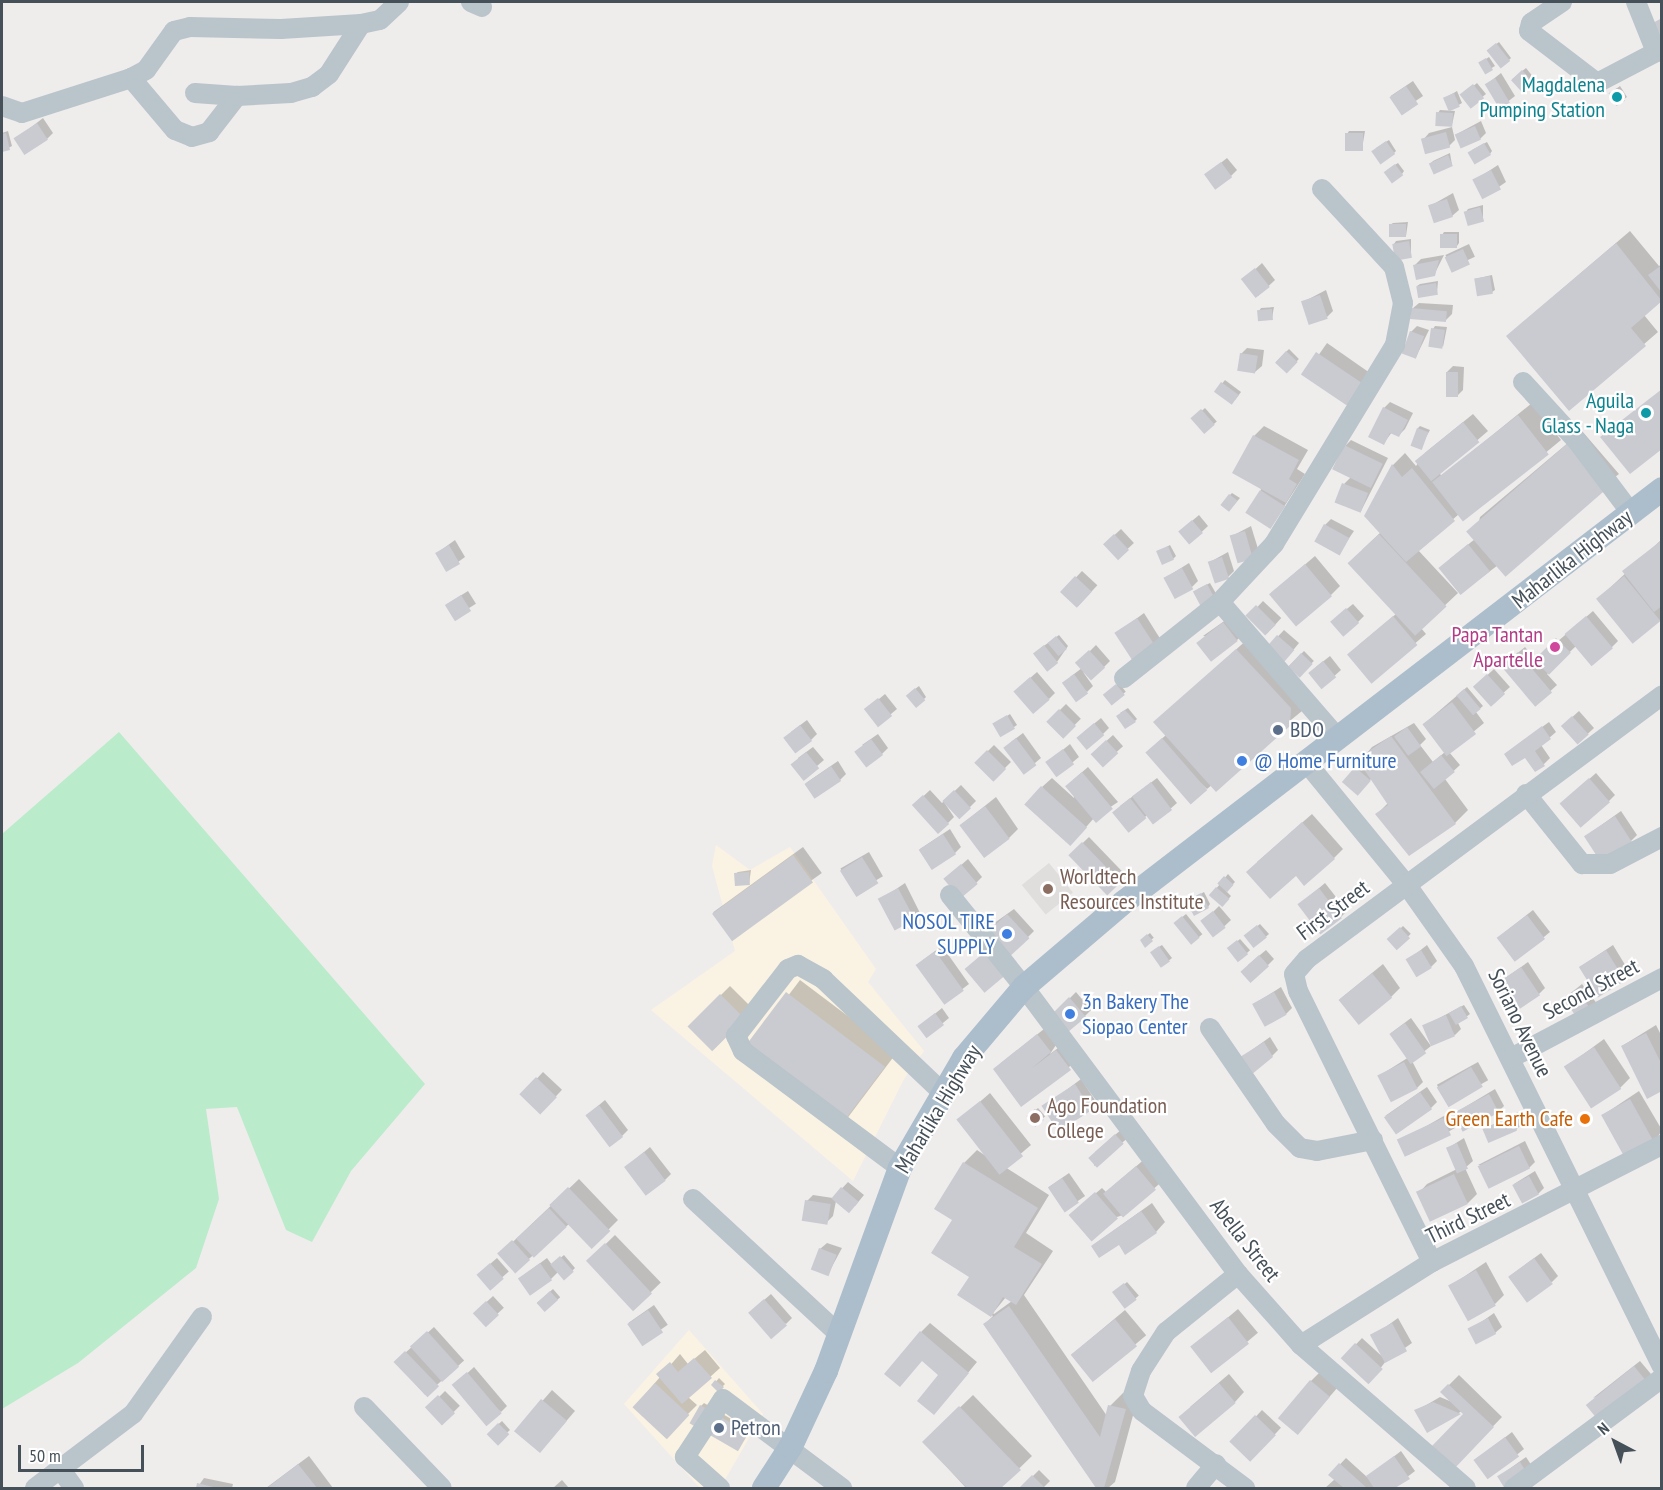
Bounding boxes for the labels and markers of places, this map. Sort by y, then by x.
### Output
place label: Magdalena Pumping Station [1479,71,1605,122]
marker: Magdalena Pumping Station [1610,90,1624,104]
place label: Aguila Glass - Naga [1540,387,1634,439]
marker: Aguila Glass - Naga [1639,406,1653,420]
place label: Papa Tantan Apartelle [1451,621,1543,672]
marker: Papa Tantan Apartelle [1548,640,1562,654]
place label: BDO [1290,717,1324,743]
marker: BDO [1271,723,1285,737]
place label: @ Home Furniture [1254,748,1397,774]
marker: @ Home Furniture [1235,754,1249,768]
place label: Worldtech Resources Institute [1060,863,1204,914]
marker: Worldtech Resources Institute [1041,882,1055,896]
place label: NOSOL TIRE SUPPLY [901,908,995,960]
marker: NOSOL TIRE SUPPLY [1000,927,1014,941]
place label: 3n Bakery The Siopao Center [1082,988,1190,1040]
marker: 3n Bakery The Siopao Center [1063,1007,1077,1021]
place label: Ago Foundation College [1047,1092,1167,1144]
place label: Green Earth Cafe [1445,1106,1573,1132]
marker: Ago Foundation College [1028,1111,1042,1125]
marker: Green Earth Cafe [1578,1112,1592,1126]
place label: Petron [731,1415,781,1441]
marker: Petron [712,1421,726,1435]

